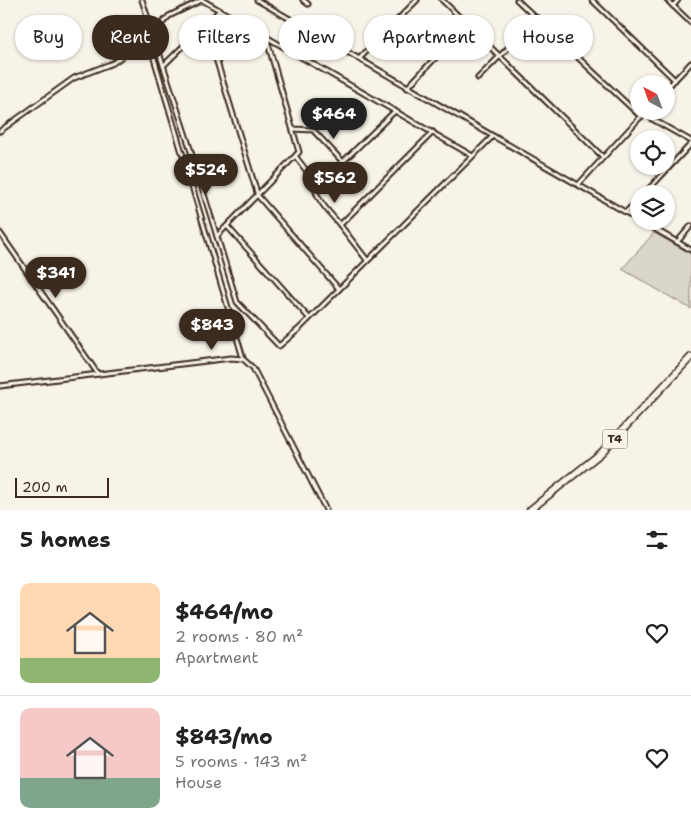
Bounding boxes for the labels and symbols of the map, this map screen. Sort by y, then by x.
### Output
north arrow [630,75,675,120]
pin: $464 [304,98,364,140]
pin: $524 [176,154,236,196]
pin: $562 [305,162,365,204]
pin: $341 [26,256,86,299]
pin: $843 [182,308,242,351]
road number: T4 [602,429,628,448]
scale bar [15,475,109,498]

